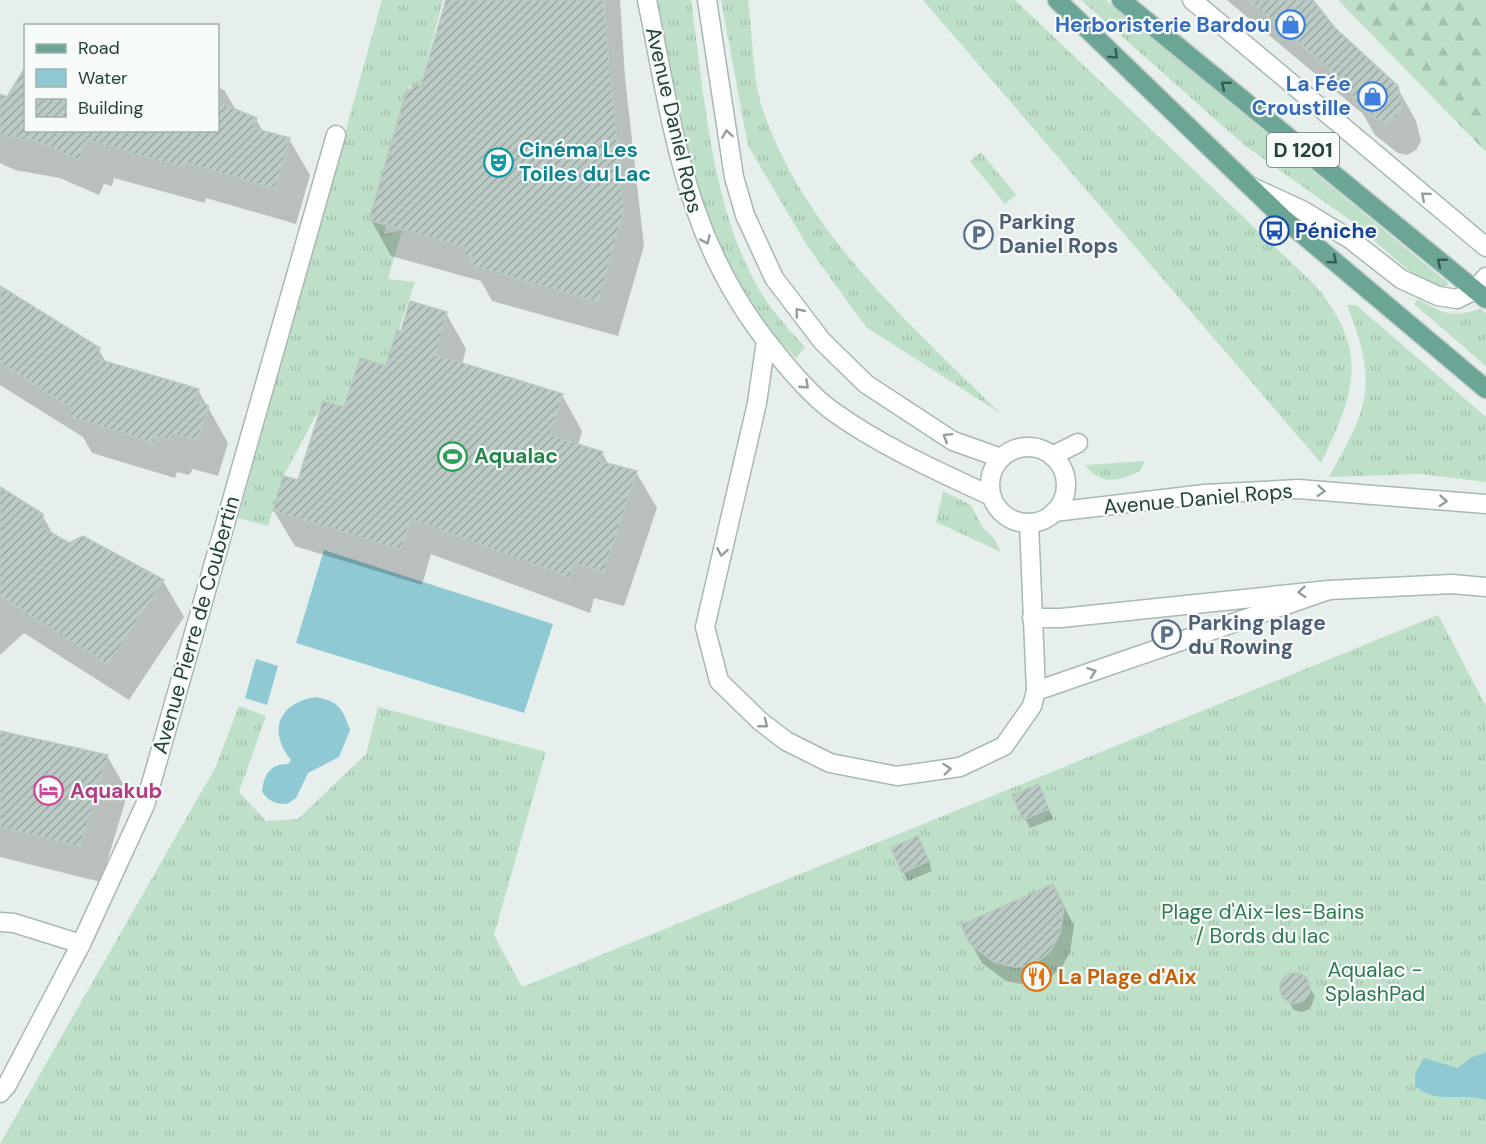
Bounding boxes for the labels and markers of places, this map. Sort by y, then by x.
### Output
shop icon: Herboristerie Bardou [1275,9,1307,41]
place label: Herboristerie Bardou [1055,11,1270,39]
place label: La Fée Croustille [1252,70,1351,122]
shop icon: La Fée Croustille [1356,80,1388,112]
place label: Cinéma Les Toiles du Lac [519,136,651,188]
theatre icon: Cinéma Les Toiles du Lac [482,146,514,178]
place label: Parking Daniel Rops [999,208,1118,260]
bus stop icon: Péniche [1258,215,1290,247]
place label: Péniche [1295,217,1377,245]
parking icon: Parking Daniel Rops [962,218,994,250]
sports icon: Aqualac [437,440,469,472]
place label: Aqualac [474,442,558,470]
place label: Parking plage du Rowing [1188,609,1326,661]
parking icon: Parking plage du Rowing [1151,619,1183,651]
hotel icon: Aquakub [33,775,65,807]
place label: Aquakub [70,777,162,805]
restaurant icon: La Plage d'Aix [1021,961,1053,993]
place label: La Plage d'Aix [1058,963,1197,991]

